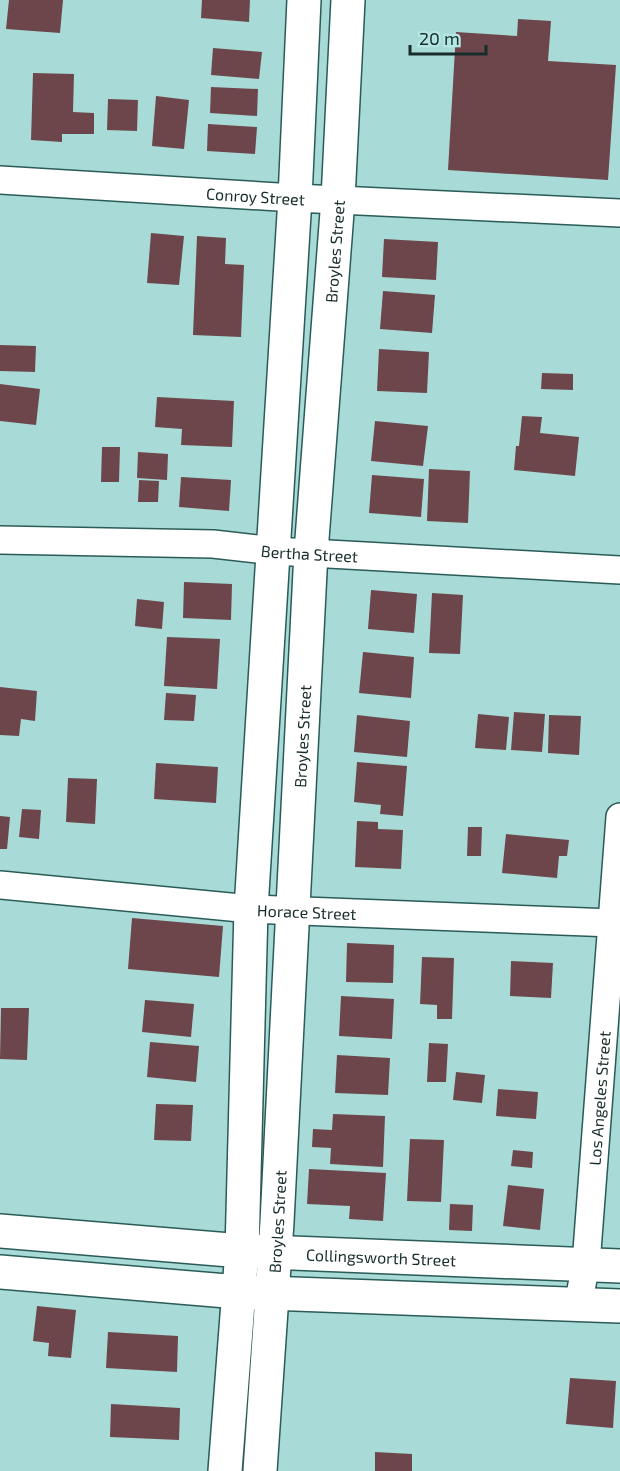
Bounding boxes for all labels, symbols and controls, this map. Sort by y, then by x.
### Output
scale bar [410,18,486,56]
text: 20 m [419,27,460,49]
street label: Conroy Street [206,183,305,208]
street label: Broyles Street [321,199,347,303]
street label: Bertha Street [260,540,359,565]
street label: Broyles Street [290,684,314,788]
street label: Horace Street [257,900,357,923]
street label: Los Angeles Street [584,1030,613,1166]
street label: Broyles Street [264,1170,289,1274]
street label: Collingsworth Street [306,1244,457,1269]

